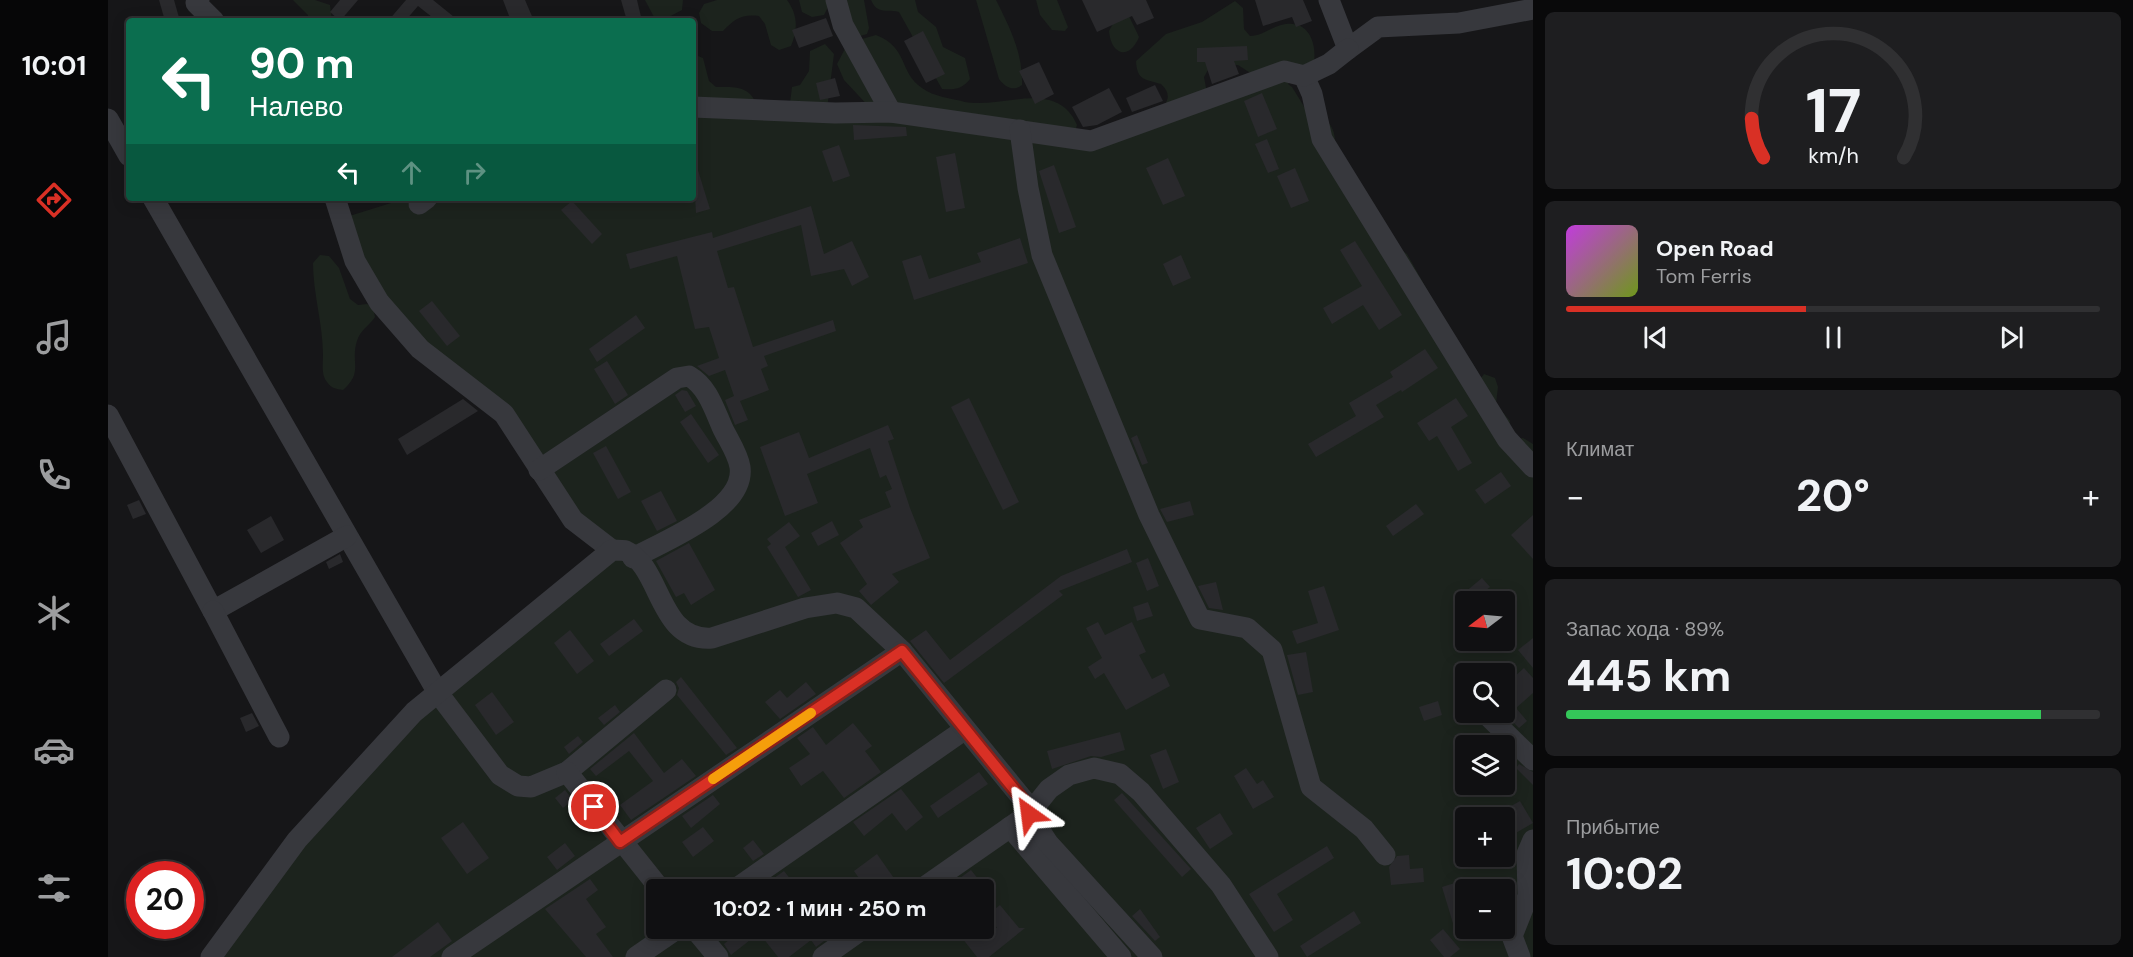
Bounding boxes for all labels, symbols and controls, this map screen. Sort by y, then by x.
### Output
text: 90 m [249,36,355,91]
icon: left [150,42,228,120]
text: 10:01 [22,48,86,83]
text: 17 [1805,70,1861,151]
text: Налево [249,89,343,124]
text: km/h [1808,142,1858,170]
icon: left [332,156,365,189]
icon: ahead [395,156,428,189]
icon: right [458,156,491,189]
icon: directions [33,179,75,221]
text: Open Road [1656,234,1774,263]
text: Tom Ferris [1656,263,1752,289]
icon: music [33,316,75,358]
icon: previous [1639,321,1672,354]
icon: pause [1817,321,1850,354]
icon: next [1995,321,2028,354]
text: Климат [1566,436,1634,462]
icon: phone [33,454,75,496]
text: 20° [1796,466,1870,525]
text: − [1566,475,1584,518]
text: + [2082,475,2100,518]
north arrow [1455,591,1515,651]
map controls [1455,591,1515,939]
icon: climate [33,592,75,634]
text: Запас хода · 89% [1566,616,1724,642]
text: 445 km [1566,646,1731,705]
button: search [1455,663,1515,723]
icon: car [33,729,75,771]
button: layers [1455,735,1515,795]
pin [568,781,619,832]
position arrow [997,782,1061,846]
icon: arrive [577,790,610,823]
button: + [1455,807,1515,867]
text: Прибытие [1566,814,1660,840]
text: 10:02 [1566,844,1683,903]
speed limit sign: 20 [126,861,204,939]
icon: filters [33,867,75,909]
button: − [1455,879,1515,939]
text: 10:02 · 1 мин · 250 m [714,894,926,923]

